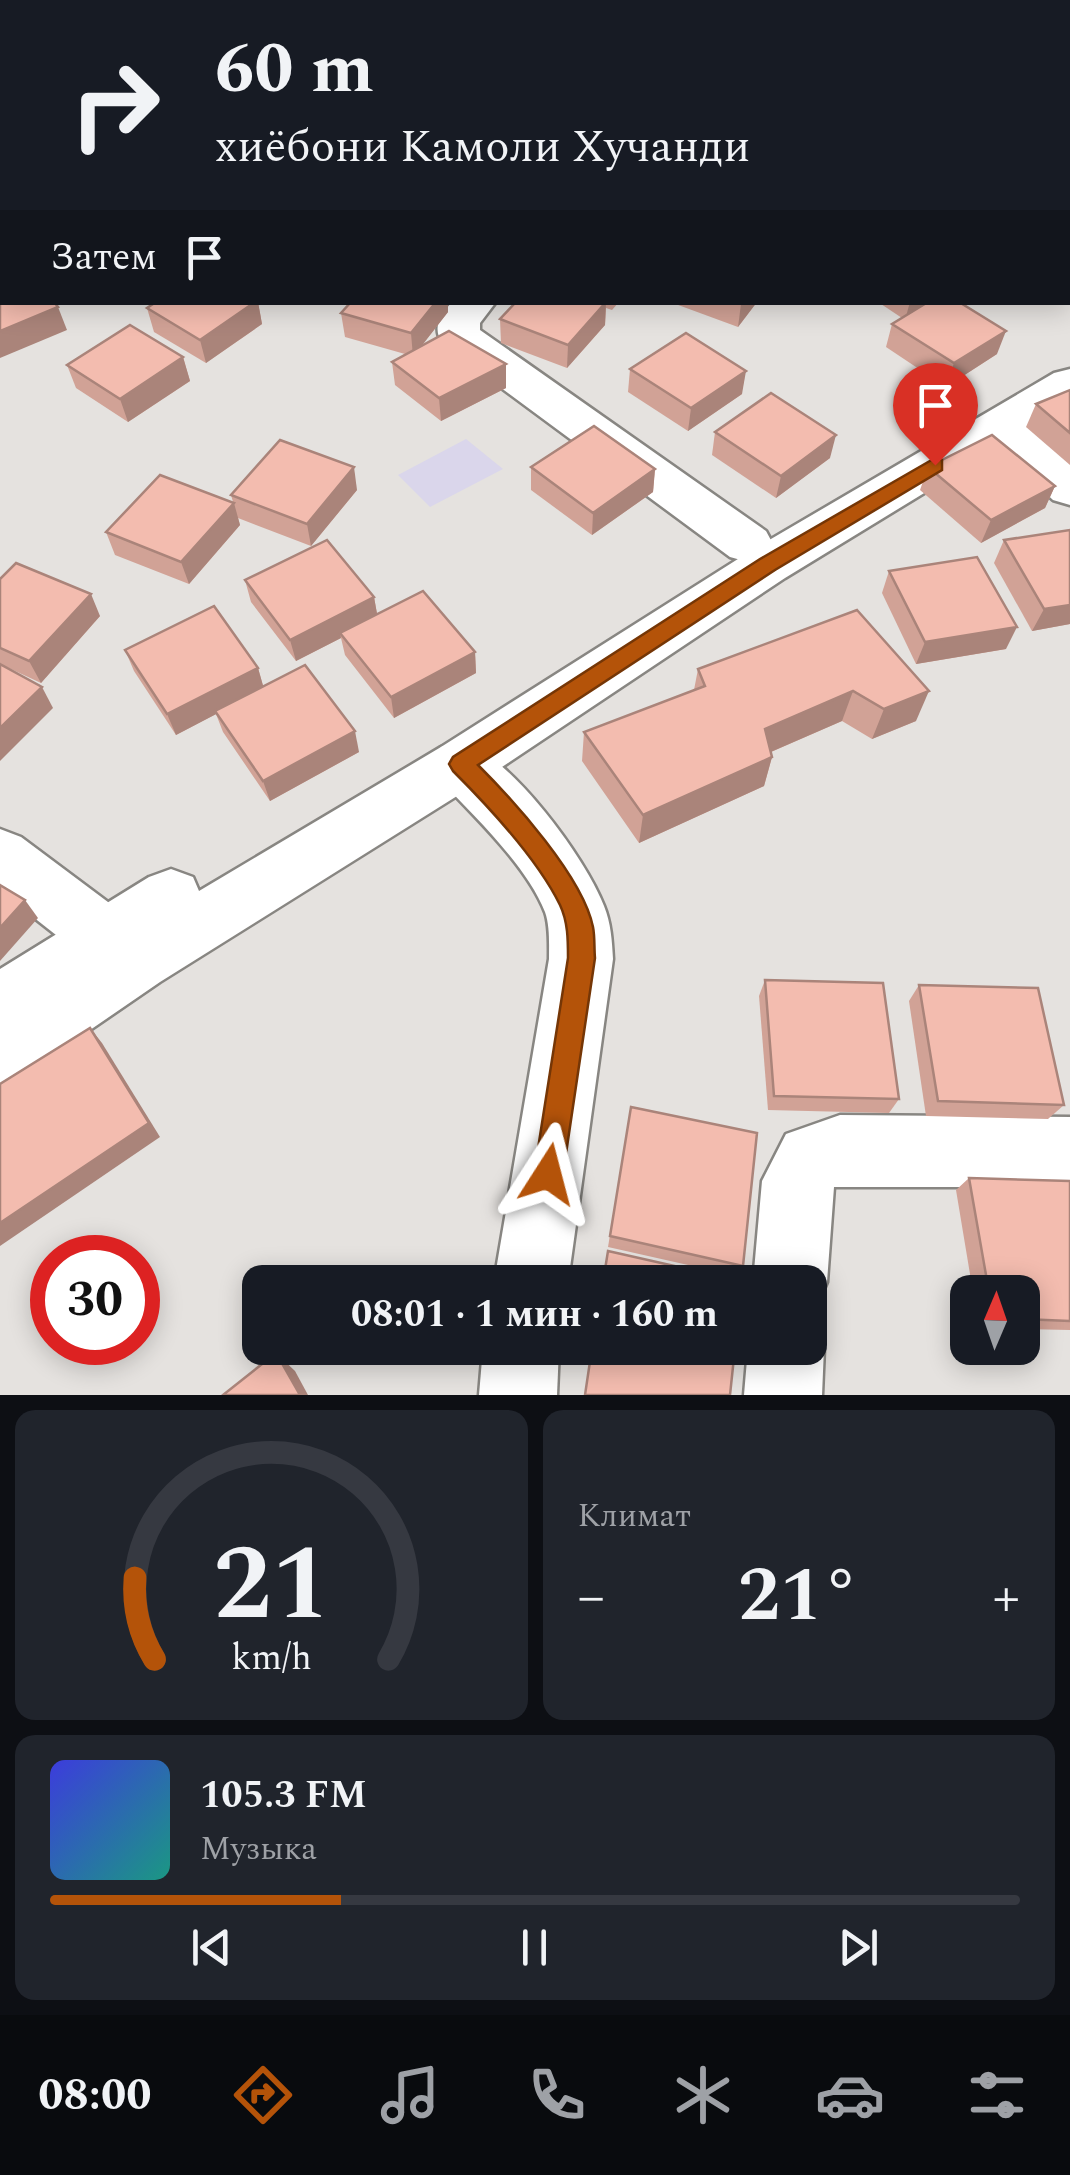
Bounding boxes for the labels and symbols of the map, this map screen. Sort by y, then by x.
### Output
pin [893,363,978,466]
position arrow [496,1122,600,1226]
speed limit sign: 30 [30,1235,160,1365]
north arrow [950,1275,1040,1365]

